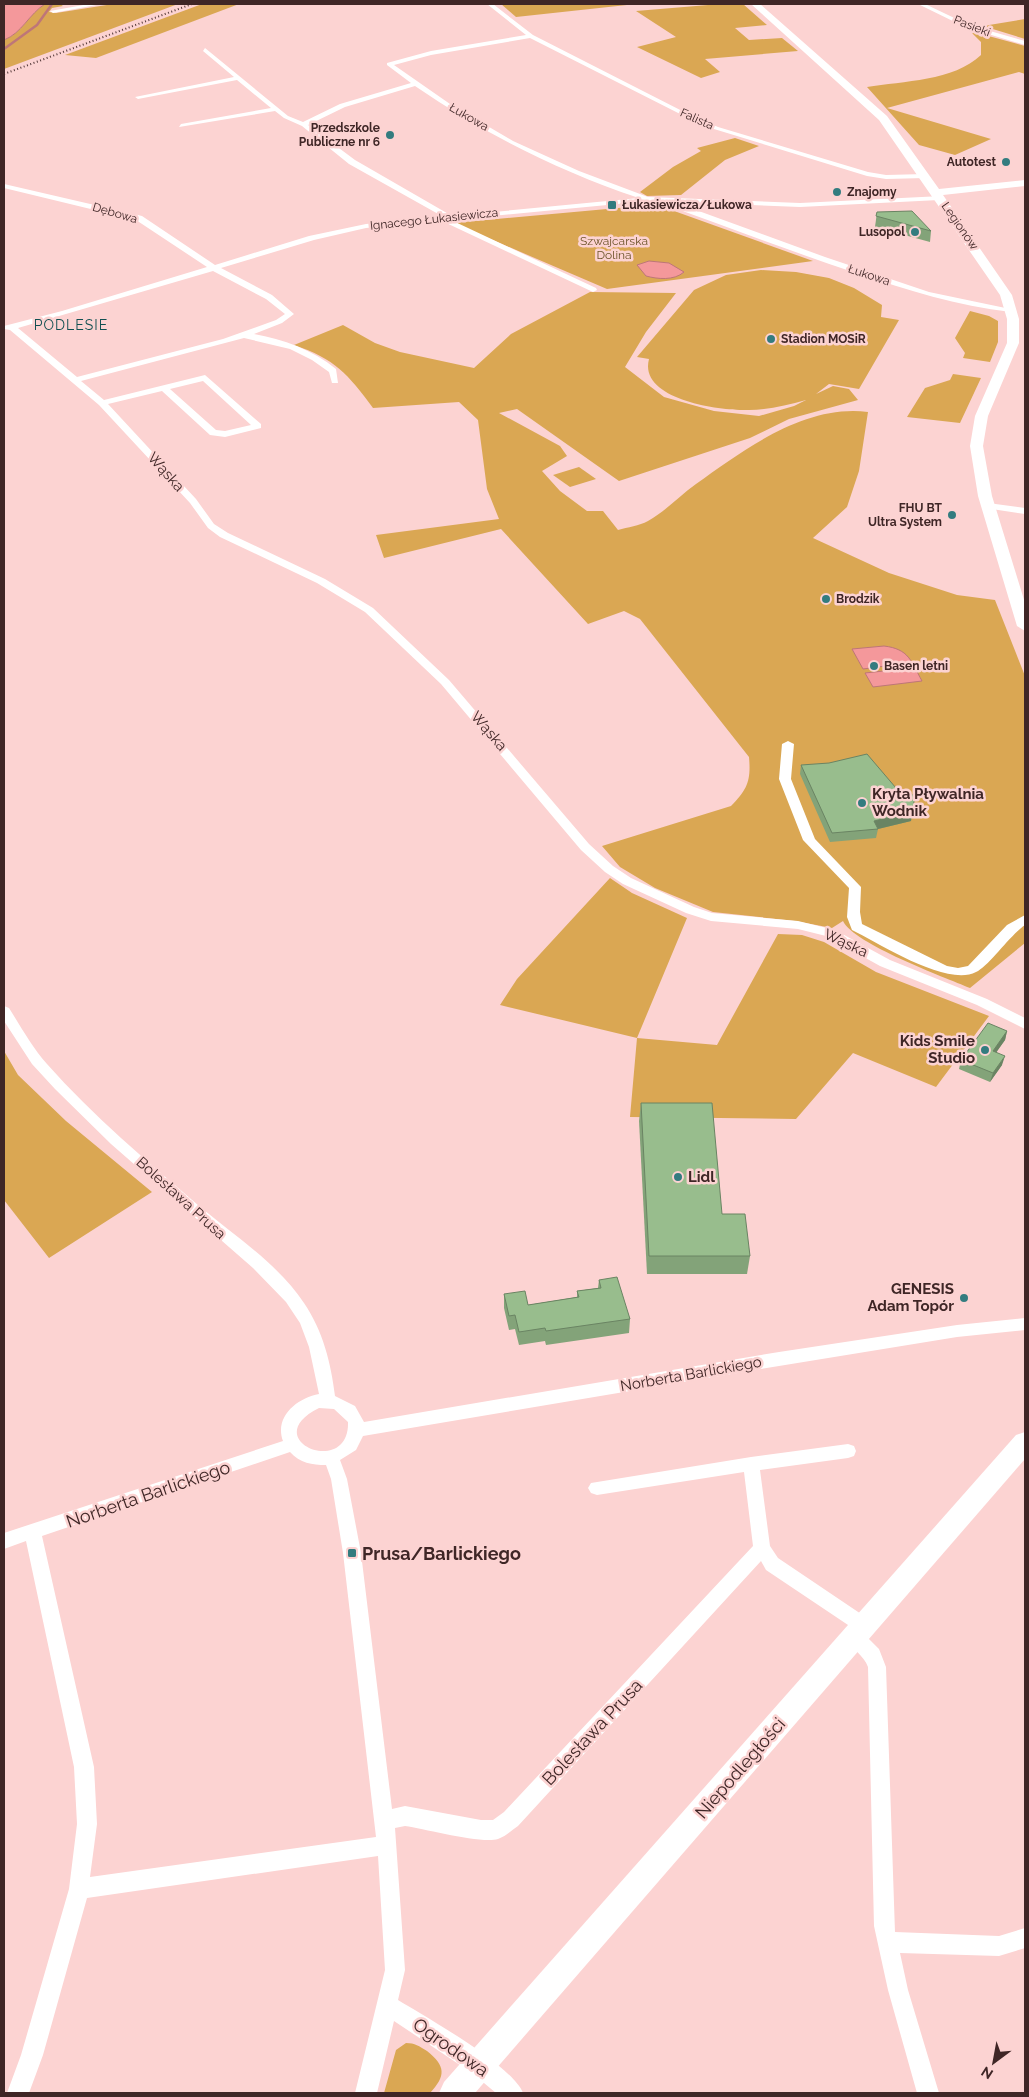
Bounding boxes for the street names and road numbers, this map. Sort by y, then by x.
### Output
street label: Pasieki [952,13,992,39]
street label: Łukowa [447,100,491,134]
street label: Falista [678,105,716,133]
street label: Dębowa [91,200,139,226]
street label: Legionów [939,200,982,253]
street label: Ignacego Łukasiewicza [369,205,499,233]
street label: Łukowa [846,262,892,288]
street label: Wąska [144,449,188,495]
street label: Wąska [467,708,511,754]
street label: Wąska [821,925,871,961]
street label: Bolesława Prusa [133,1153,229,1243]
street label: Norberta Barlickiego [619,1353,763,1395]
street label: Norberta Barlickiego [63,1456,233,1532]
street label: Bolesława Prusa [538,1675,646,1789]
street label: Niepodległości [691,1713,789,1823]
street label: Ogrodowa [409,2013,493,2081]

